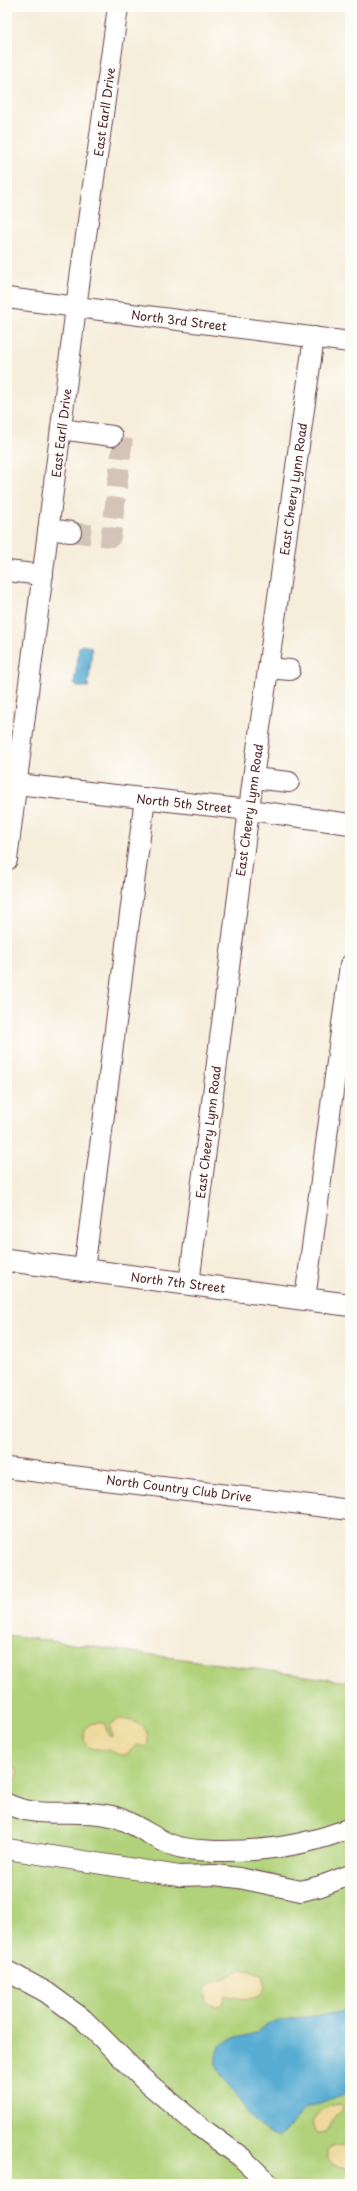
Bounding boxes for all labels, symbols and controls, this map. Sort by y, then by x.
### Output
street label: East Earll Drive [89,66,119,158]
street label: North 3rd Street [130,305,228,335]
street label: East Earll Drive [47,387,75,478]
street label: East Cheery Lynn Road [275,422,311,556]
street label: East Cheery Lynn Road [231,743,267,877]
street label: North 5th Street [136,789,233,817]
street label: East Cheery Lynn Road [191,1065,225,1199]
street label: North 7th Street [130,1267,226,1297]
street label: North Country Club Drive [105,1470,253,1506]

